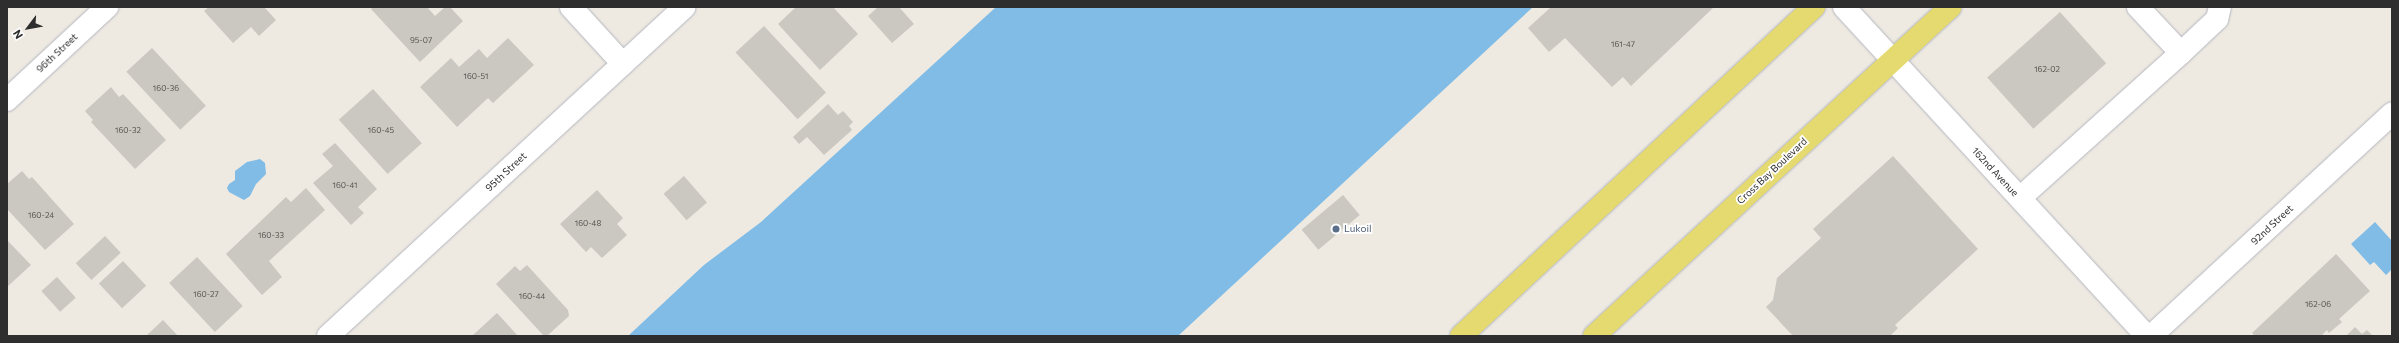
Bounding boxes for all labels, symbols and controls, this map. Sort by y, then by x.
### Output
north arrow [8,8,48,48]
text: N [10,28,25,42]
street label: 96th Street [34,31,80,75]
house number: 95-07 [410,36,432,46]
house number: 161-47 [1611,40,1635,50]
house number: 162-02 [2034,65,2060,75]
house number: 160-51 [464,72,488,82]
house number: 160-36 [153,84,179,94]
house number: 160-32 [115,126,141,136]
house number: 160-45 [368,126,394,136]
street label: Cross Bay Boulevard [1734,135,1810,207]
street label: 162nd Avenue [1969,145,2021,199]
street label: 95th Street [483,150,529,194]
house number: 160-41 [333,181,357,191]
street label: 92nd Street [2248,202,2296,248]
house number: 160-24 [28,211,54,221]
house number: 160-48 [575,219,601,229]
place label: Lukoil [1344,223,1372,235]
marker: Lukoil [1331,224,1341,234]
house number: 160-33 [258,231,284,241]
house number: 160-27 [193,290,219,300]
house number: 160-44 [519,292,545,302]
house number: 162-06 [2305,300,2331,310]

